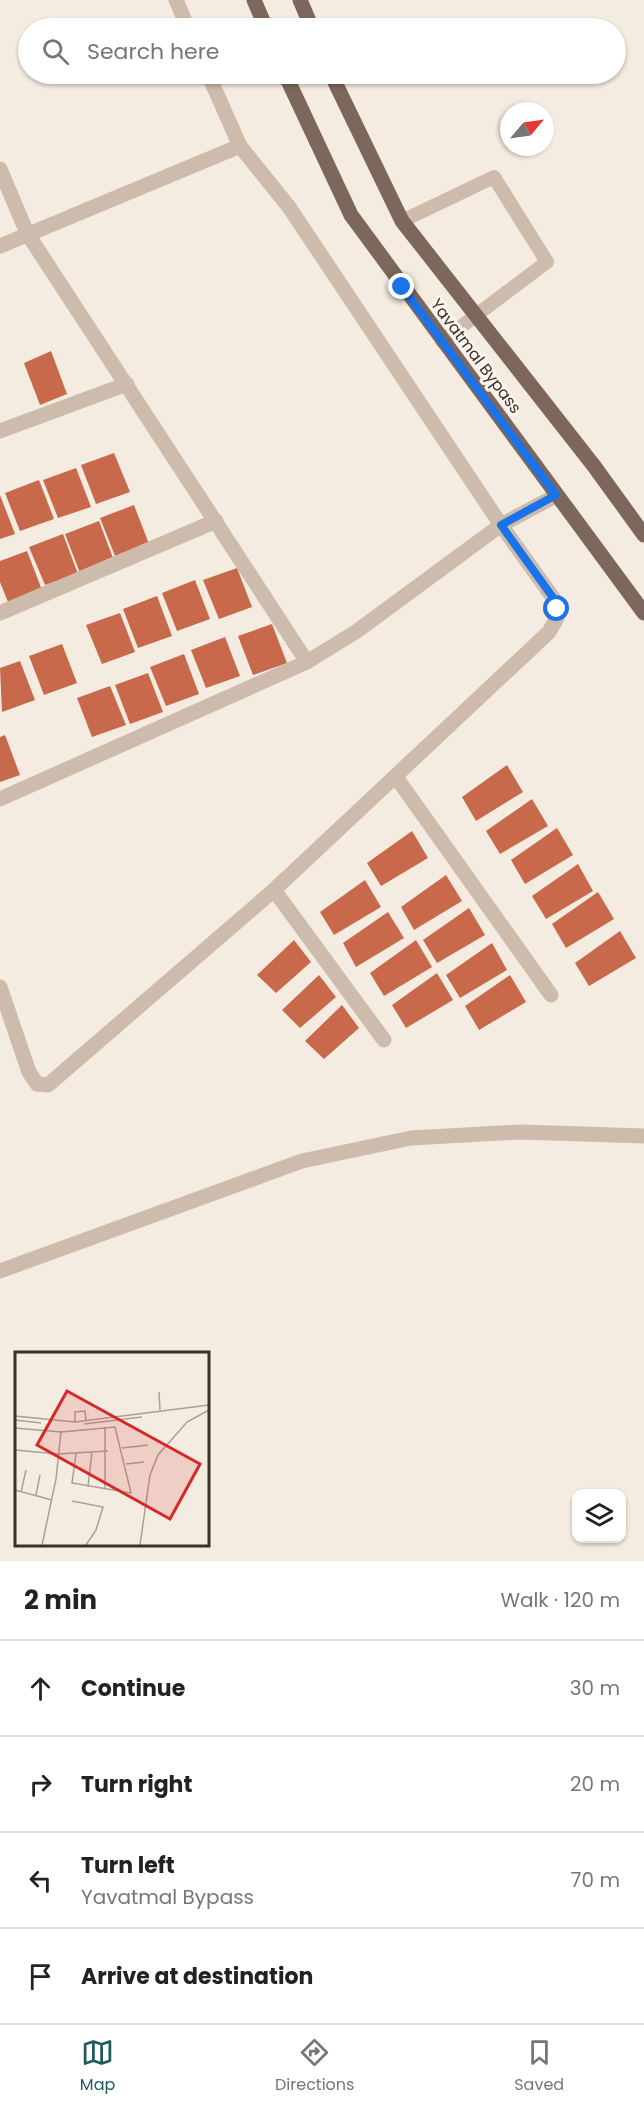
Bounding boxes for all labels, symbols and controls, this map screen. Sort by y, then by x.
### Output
search box [18,18,626,84]
icon: search [39,35,72,68]
text: Search here [87,36,220,67]
north arrow [500,102,554,156]
route end [388,273,414,299]
street label: Yavatmal Bypass [425,294,527,418]
route start [543,595,569,621]
inset map [15,1352,208,1546]
map controls [572,1489,626,1543]
button: layers [572,1489,626,1543]
text: 2 min [24,1582,97,1618]
text: Walk · 120 m [500,1586,620,1614]
icon: ahead [24,1672,57,1705]
text: Continue [81,1673,185,1704]
text: 30 m [570,1674,620,1702]
icon: right [24,1768,57,1801]
text: Turn right [81,1769,192,1800]
text: 20 m [570,1770,620,1798]
text: Turn left [81,1850,175,1881]
icon: left [24,1864,57,1897]
text: 70 m [571,1866,620,1894]
text: Yavatmal Bypass [81,1883,254,1911]
icon: arrive [24,1960,57,1993]
text: Arrive at destination [81,1961,313,1992]
tab: Map [80,2036,115,2097]
tab: Directions [275,2036,354,2097]
tab: Saved [514,2036,564,2097]

